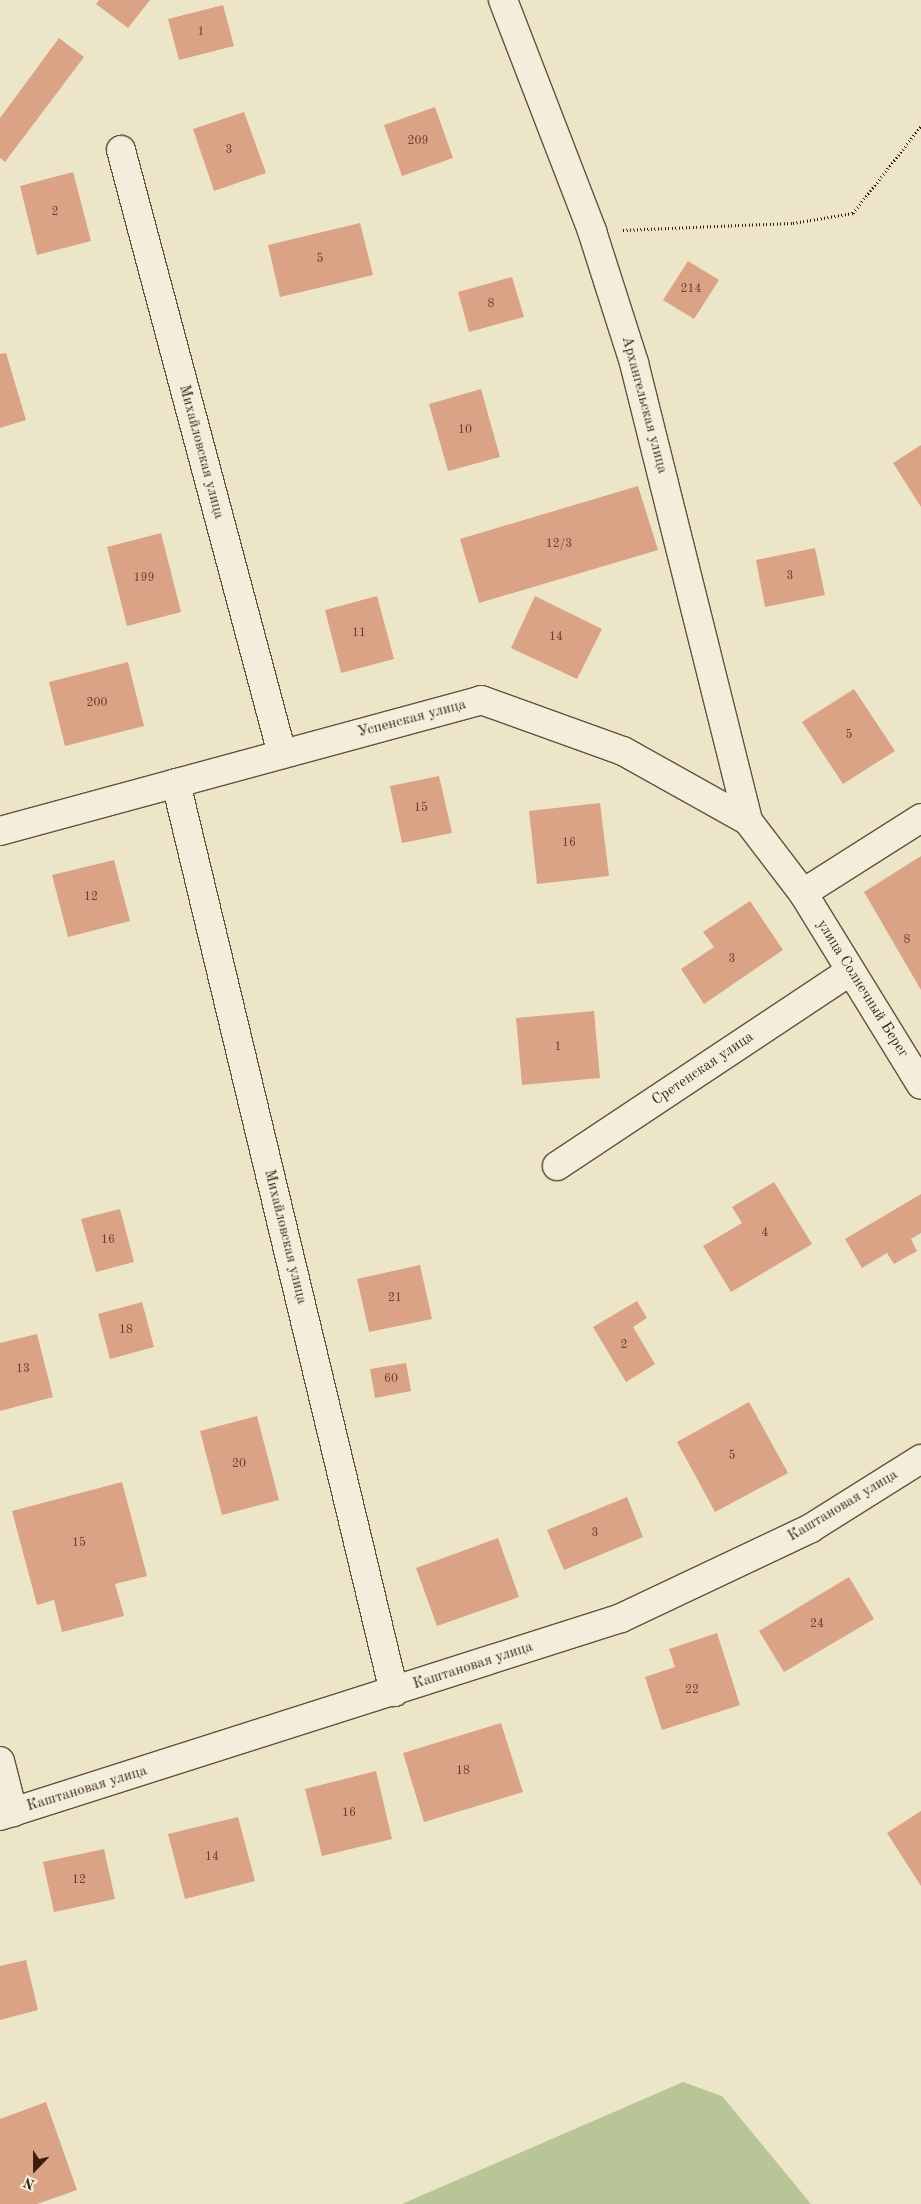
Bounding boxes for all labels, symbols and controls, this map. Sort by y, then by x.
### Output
house number: 1 [198,26,204,40]
house number: 209 [408,135,428,149]
house number: 3 [226,144,232,158]
house number: 2 [52,206,58,220]
house number: 5 [317,253,323,267]
house number: 214 [681,283,701,297]
house number: 8 [488,298,494,312]
street label: Архангельская улица [617,334,671,476]
street label: Михайловская улица [174,383,228,521]
house number: 10 [458,424,472,438]
house number: 12/3 [546,538,572,552]
house number: 3 [787,570,793,584]
house number: 199 [134,572,154,586]
house number: 11 [352,627,366,641]
house number: 14 [549,631,563,645]
street label: Успенская улица [356,696,468,742]
house number: 200 [87,697,107,711]
house number: 5 [846,729,852,743]
house number: 15 [414,802,428,816]
house number: 16 [562,837,576,851]
house number: 12 [84,891,98,905]
street label: улица Солнечный Берег [812,917,912,1061]
house number: 8 [904,934,910,948]
house number: 3 [729,953,735,967]
street label: Сретенская улица [649,1028,757,1110]
house number: 1 [555,1041,561,1055]
street label: Михайловская улица [260,1168,310,1306]
house number: 4 [762,1227,768,1241]
house number: 16 [101,1234,115,1248]
house number: 21 [388,1292,402,1306]
house number: 18 [119,1324,133,1338]
house number: 2 [621,1339,627,1353]
house number: 13 [16,1363,30,1377]
house number: 60 [384,1373,398,1387]
house number: 5 [729,1450,735,1464]
house number: 20 [232,1458,246,1472]
street label: Каштановая улица [785,1466,901,1546]
house number: 3 [592,1527,598,1541]
house number: 15 [72,1537,86,1551]
house number: 24 [810,1618,824,1632]
street label: Каштановая улица [411,1638,535,1694]
house number: 22 [685,1684,699,1698]
street label: Каштановая улица [25,1762,149,1816]
house number: 18 [456,1765,470,1779]
house number: 16 [342,1807,356,1821]
house number: 14 [205,1851,219,1865]
house number: 12 [72,1874,86,1888]
north arrow [10,2144,60,2194]
text: N [22,2174,37,2191]

